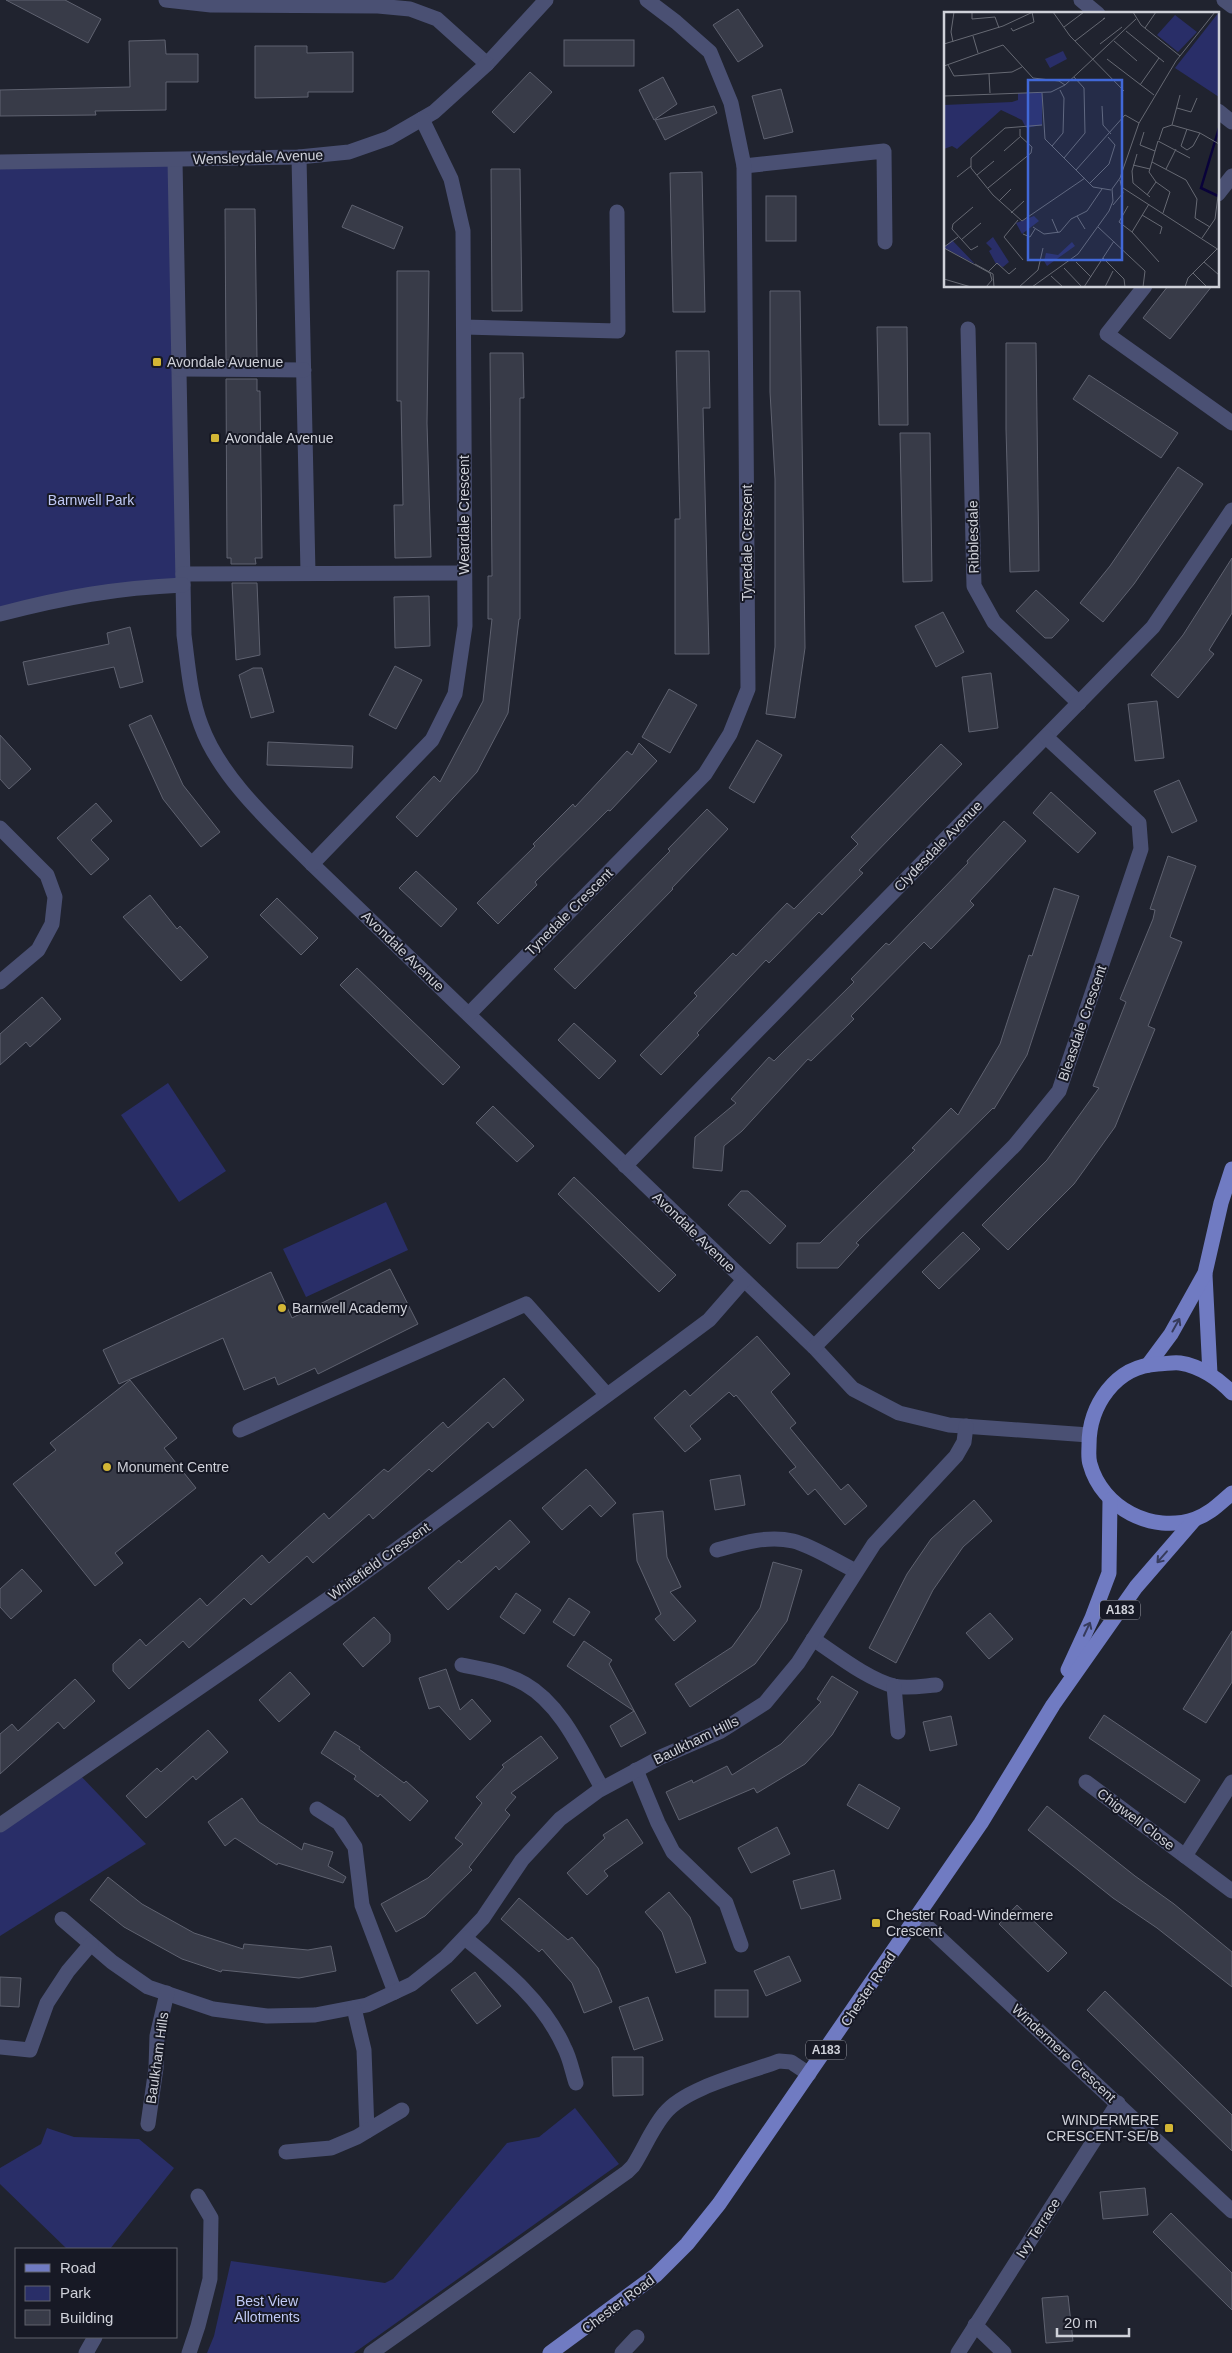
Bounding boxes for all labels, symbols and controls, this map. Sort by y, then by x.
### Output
inset map [944,12,1220,288]
street label: Wensleydale Avenue [193,147,324,167]
place label: Avondale Avuenue [167,354,283,370]
marker: Avondale Avuenue [151,356,163,368]
place label: Avondale Avenue [225,430,334,446]
marker: Avondale Avenue [209,432,221,444]
street label: Weardale Crescent [456,455,472,575]
street label: Tynedale Crescent [739,485,755,601]
park label: Barnwell Park [48,492,135,508]
street label: Ribblesdale [964,500,982,574]
street label: Clydesdale Avenue [891,797,985,895]
street label: Tynedale Crescent [522,865,616,959]
street label: Avondale Avenue [358,908,448,995]
street label: Bleasdale Crescent [1055,963,1109,1083]
street label: Avondale Avenue [649,1189,739,1276]
place label: Barnwell Academy [292,1300,407,1316]
marker: Barnwell Academy [276,1302,288,1314]
one-way arrow [1171,1318,1181,1333]
place label: Monument Centre [117,1459,229,1475]
marker: Monument Centre [101,1461,113,1473]
street label: Whitefield Crescent [325,1519,433,1603]
one-way arrow [1157,1550,1168,1563]
road number: A183 [1100,1600,1140,1620]
one-way arrow [1083,1622,1093,1637]
street label: Baulkham Hills [651,1713,741,1767]
street label: Chigwell Close [1094,1785,1178,1853]
place label: Chester Road-Windermere Crescent [886,1907,1053,1939]
marker: Chester Road-Windermere Crescent [870,1917,882,1929]
street label: Chester Road [837,1949,899,2029]
street label: Windermere Crescent [1009,2001,1119,2105]
street label: Baulkham Hills [143,2011,171,2105]
road number: A183 [806,2040,846,2060]
place label: WINDERMERE CRESCENT-SE/B [1046,2112,1159,2144]
marker: WINDERMERE CRESCENT-SE/B [1163,2122,1175,2134]
street label: Ivy Terrace [1013,2195,1063,2261]
legend [15,2248,178,2338]
text: Road [60,2259,96,2276]
street label: Chester Road [579,2272,657,2336]
text: Park [60,2284,91,2301]
park label: Best View Allotments [234,2293,300,2325]
scale bar [1057,2306,1130,2338]
text: Building [60,2309,113,2326]
text: 20 m [1064,2314,1097,2331]

